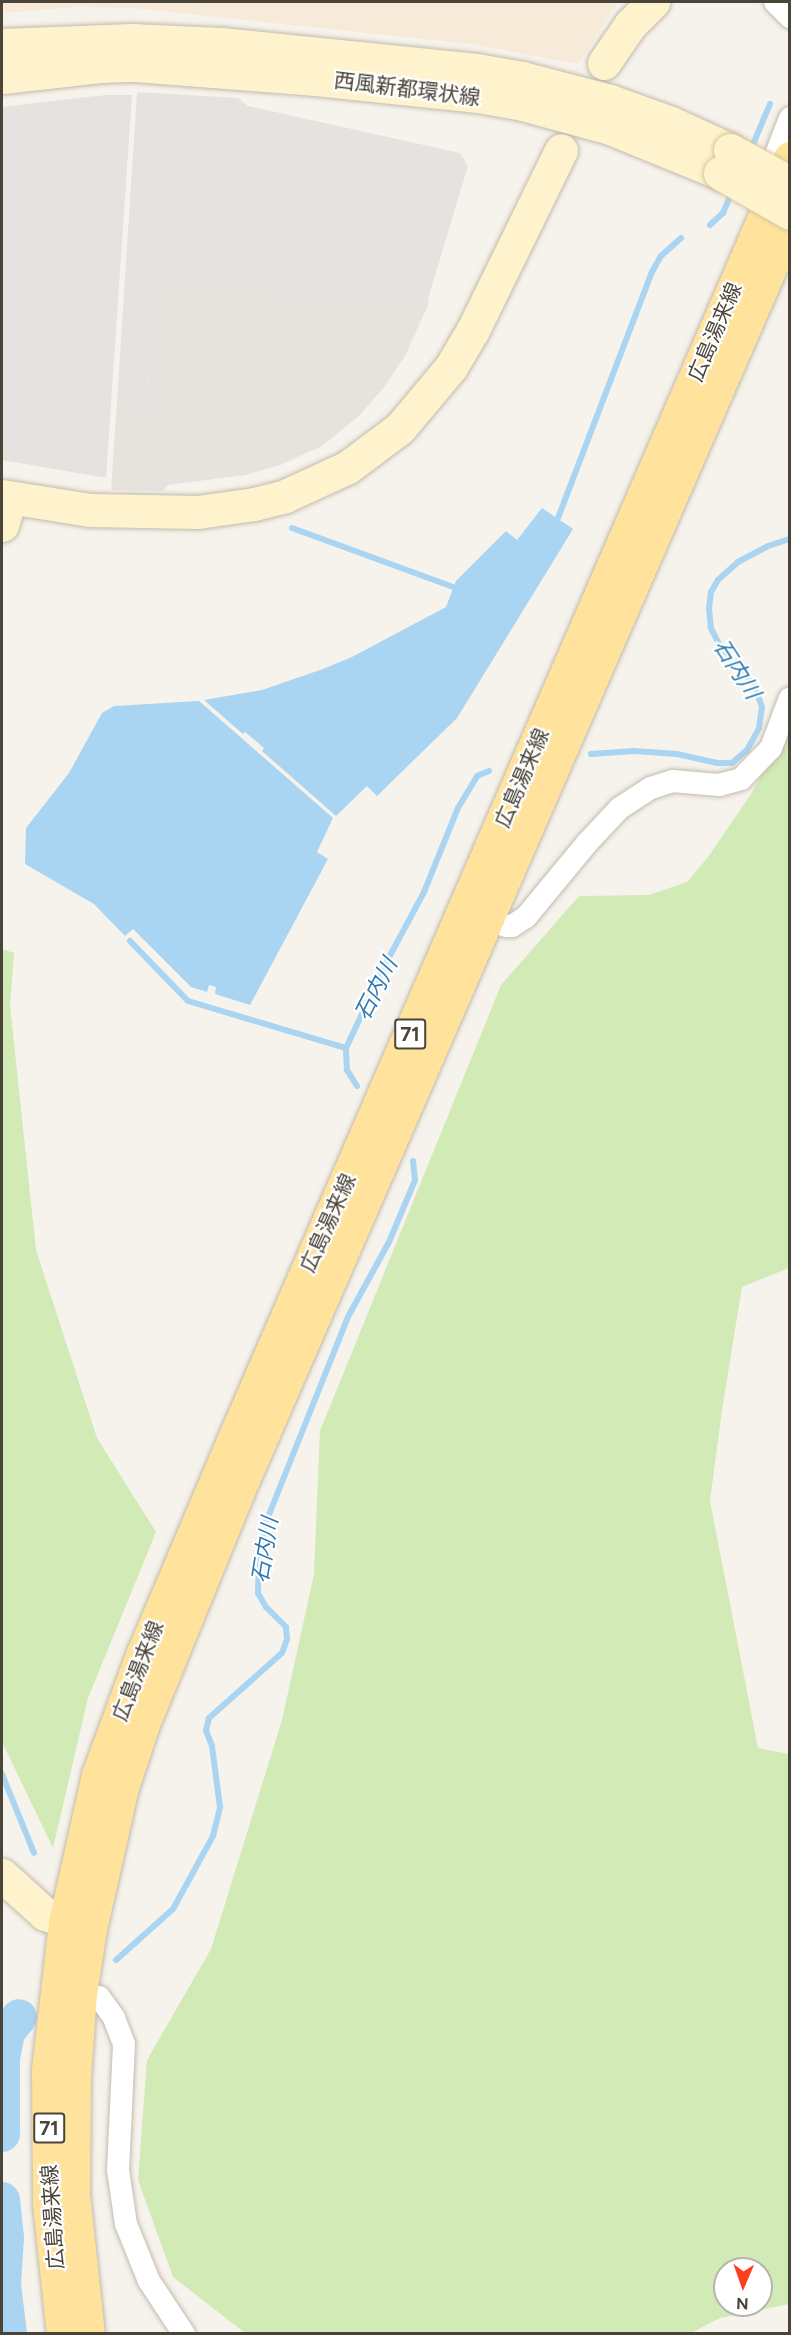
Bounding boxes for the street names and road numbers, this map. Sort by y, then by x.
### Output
street label: 西風新都環状線 [333,68,481,110]
street label: 広島湯来線 [683,279,747,385]
street label: 広島湯来線 [490,725,554,831]
road number: 71 [394,1017,426,1051]
street label: 広島湯来線 [295,1170,361,1276]
street label: 広島湯来線 [107,1617,169,1725]
road number: 71 [32,2111,66,2145]
street label: 広島湯来線 [37,2164,69,2270]

